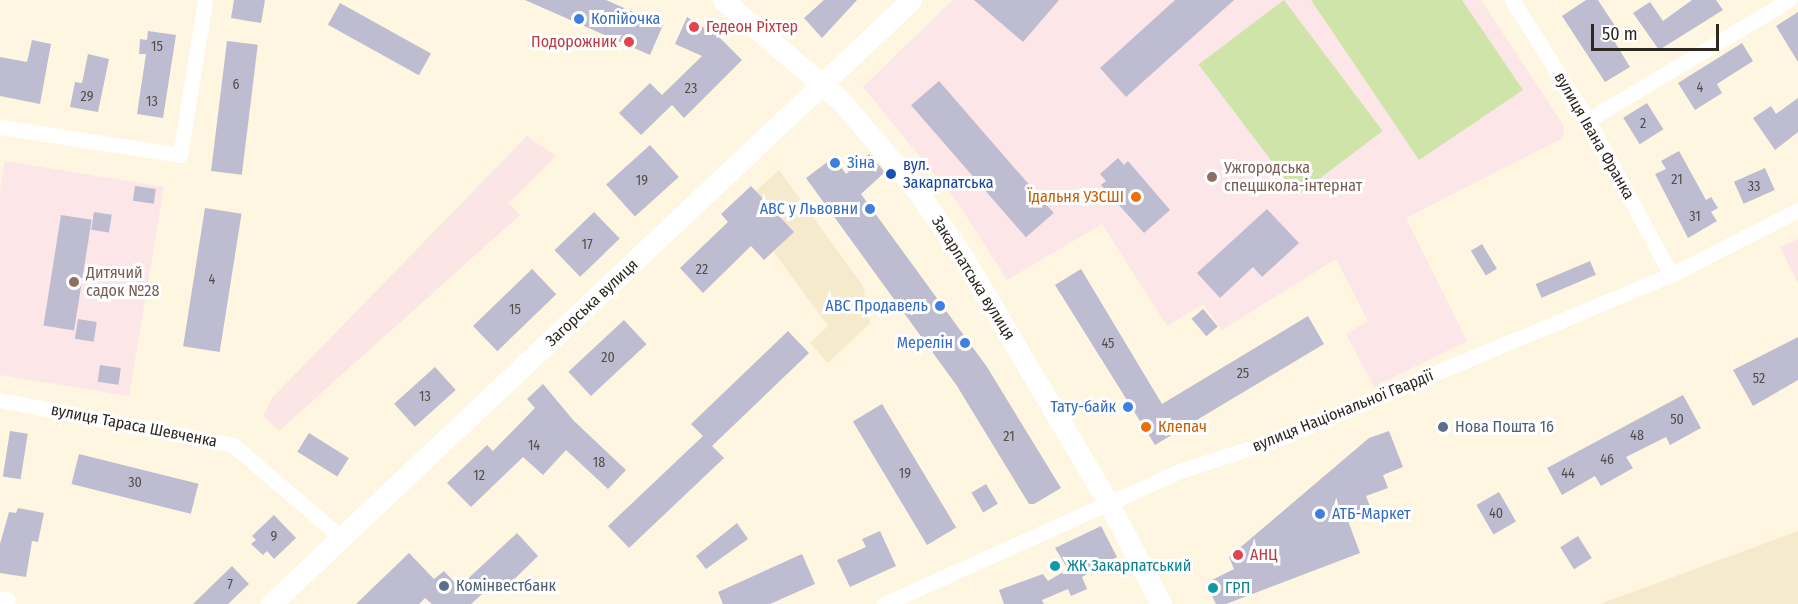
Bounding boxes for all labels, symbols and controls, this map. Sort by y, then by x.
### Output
place label: Копійочка [591,9,660,29]
marker: Копійочка [572,12,586,26]
scale bar [1594,12,1722,50]
place label: Гедеон Ріхтер [706,17,798,37]
marker: Гедеон Ріхтер [687,20,701,34]
text: 50 m [1602,23,1638,45]
place label: Подорожник [531,32,617,52]
marker: Подорожник [622,35,636,49]
house number: 15 [151,39,163,55]
street label: вулиця Івана Франка [1550,69,1638,203]
house number: 6 [233,77,239,93]
house number: 4 [1697,80,1703,96]
house number: 23 [685,81,697,97]
house number: 29 [81,89,93,105]
house number: 13 [146,94,158,110]
house number: 2 [1640,116,1646,132]
place label: Зіна [847,153,875,173]
place label: вул. Закарпатська [903,155,994,193]
marker: Зіна [828,156,842,170]
place label: Ужгородська спецшкола-інтернат [1224,158,1362,196]
marker: вул. Закарпатська [884,167,898,181]
marker: Ужгородська спецшкола-інтернат [1205,170,1219,184]
house number: 21 [1671,172,1683,188]
house number: 19 [636,173,648,189]
house number: 33 [1748,179,1760,195]
place label: Їдальня УЗСШІ [1028,187,1124,207]
marker: Їдальня УЗСШІ [1129,190,1143,204]
place label: ABC у Львовни [760,199,858,219]
marker: ABC у Львовни [863,202,877,216]
house number: 31 [1689,209,1701,225]
street label: Закарпатська вулиця [927,213,1019,343]
house number: 17 [581,237,593,253]
street label: Загорська вулиця [542,255,642,351]
house number: 22 [696,262,708,278]
place label: Дитячий садок №28 [86,263,159,301]
house number: 4 [209,272,215,288]
marker: Дитячий садок №28 [67,275,81,289]
place label: ABC Продавель [825,296,928,316]
marker: ABC Продавель [933,299,947,313]
house number: 15 [509,302,521,318]
place label: Мерелін [897,333,953,353]
marker: Мерелін [958,336,972,350]
house number: 45 [1101,336,1115,352]
house number: 20 [601,350,615,366]
house number: 25 [1237,366,1249,382]
street label: вулиця Національної Гвардії [1250,366,1436,456]
house number: 52 [1753,371,1765,387]
house number: 13 [419,389,431,405]
place label: Тату-байк [1050,397,1116,417]
street label: вулиця Тараса Шевченка [49,400,219,452]
marker: Тату-байк [1121,400,1135,414]
house number: 50 [1670,412,1684,428]
place label: Клепач [1158,417,1207,437]
place label: Нова Пошта 16 [1455,417,1554,437]
marker: Клепач [1139,420,1153,434]
marker: Нова Пошта 16 [1436,420,1450,434]
house number: 48 [1630,428,1644,444]
house number: 21 [1003,429,1015,445]
house number: 14 [528,438,540,454]
house number: 46 [1600,452,1614,468]
house number: 18 [593,455,605,471]
house number: 19 [899,466,911,482]
house number: 44 [1561,466,1575,482]
house number: 12 [473,468,485,484]
house number: 30 [128,475,142,491]
place label: АТБ-Маркет [1332,504,1410,524]
house number: 40 [1489,506,1503,522]
marker: АТБ-Маркет [1313,507,1327,521]
house number: 9 [271,529,277,545]
place label: АНЦ [1250,545,1278,565]
marker: АНЦ [1231,548,1245,562]
place label: ЖК Закарпатський [1067,556,1191,576]
marker: ЖК Закарпатський [1048,559,1062,573]
place label: Комінвестбанк [456,576,556,596]
house number: 7 [227,577,233,593]
place label: ГРП [1225,578,1250,598]
marker: Комінвестбанк [437,579,451,593]
marker: ГРП [1206,581,1220,595]

